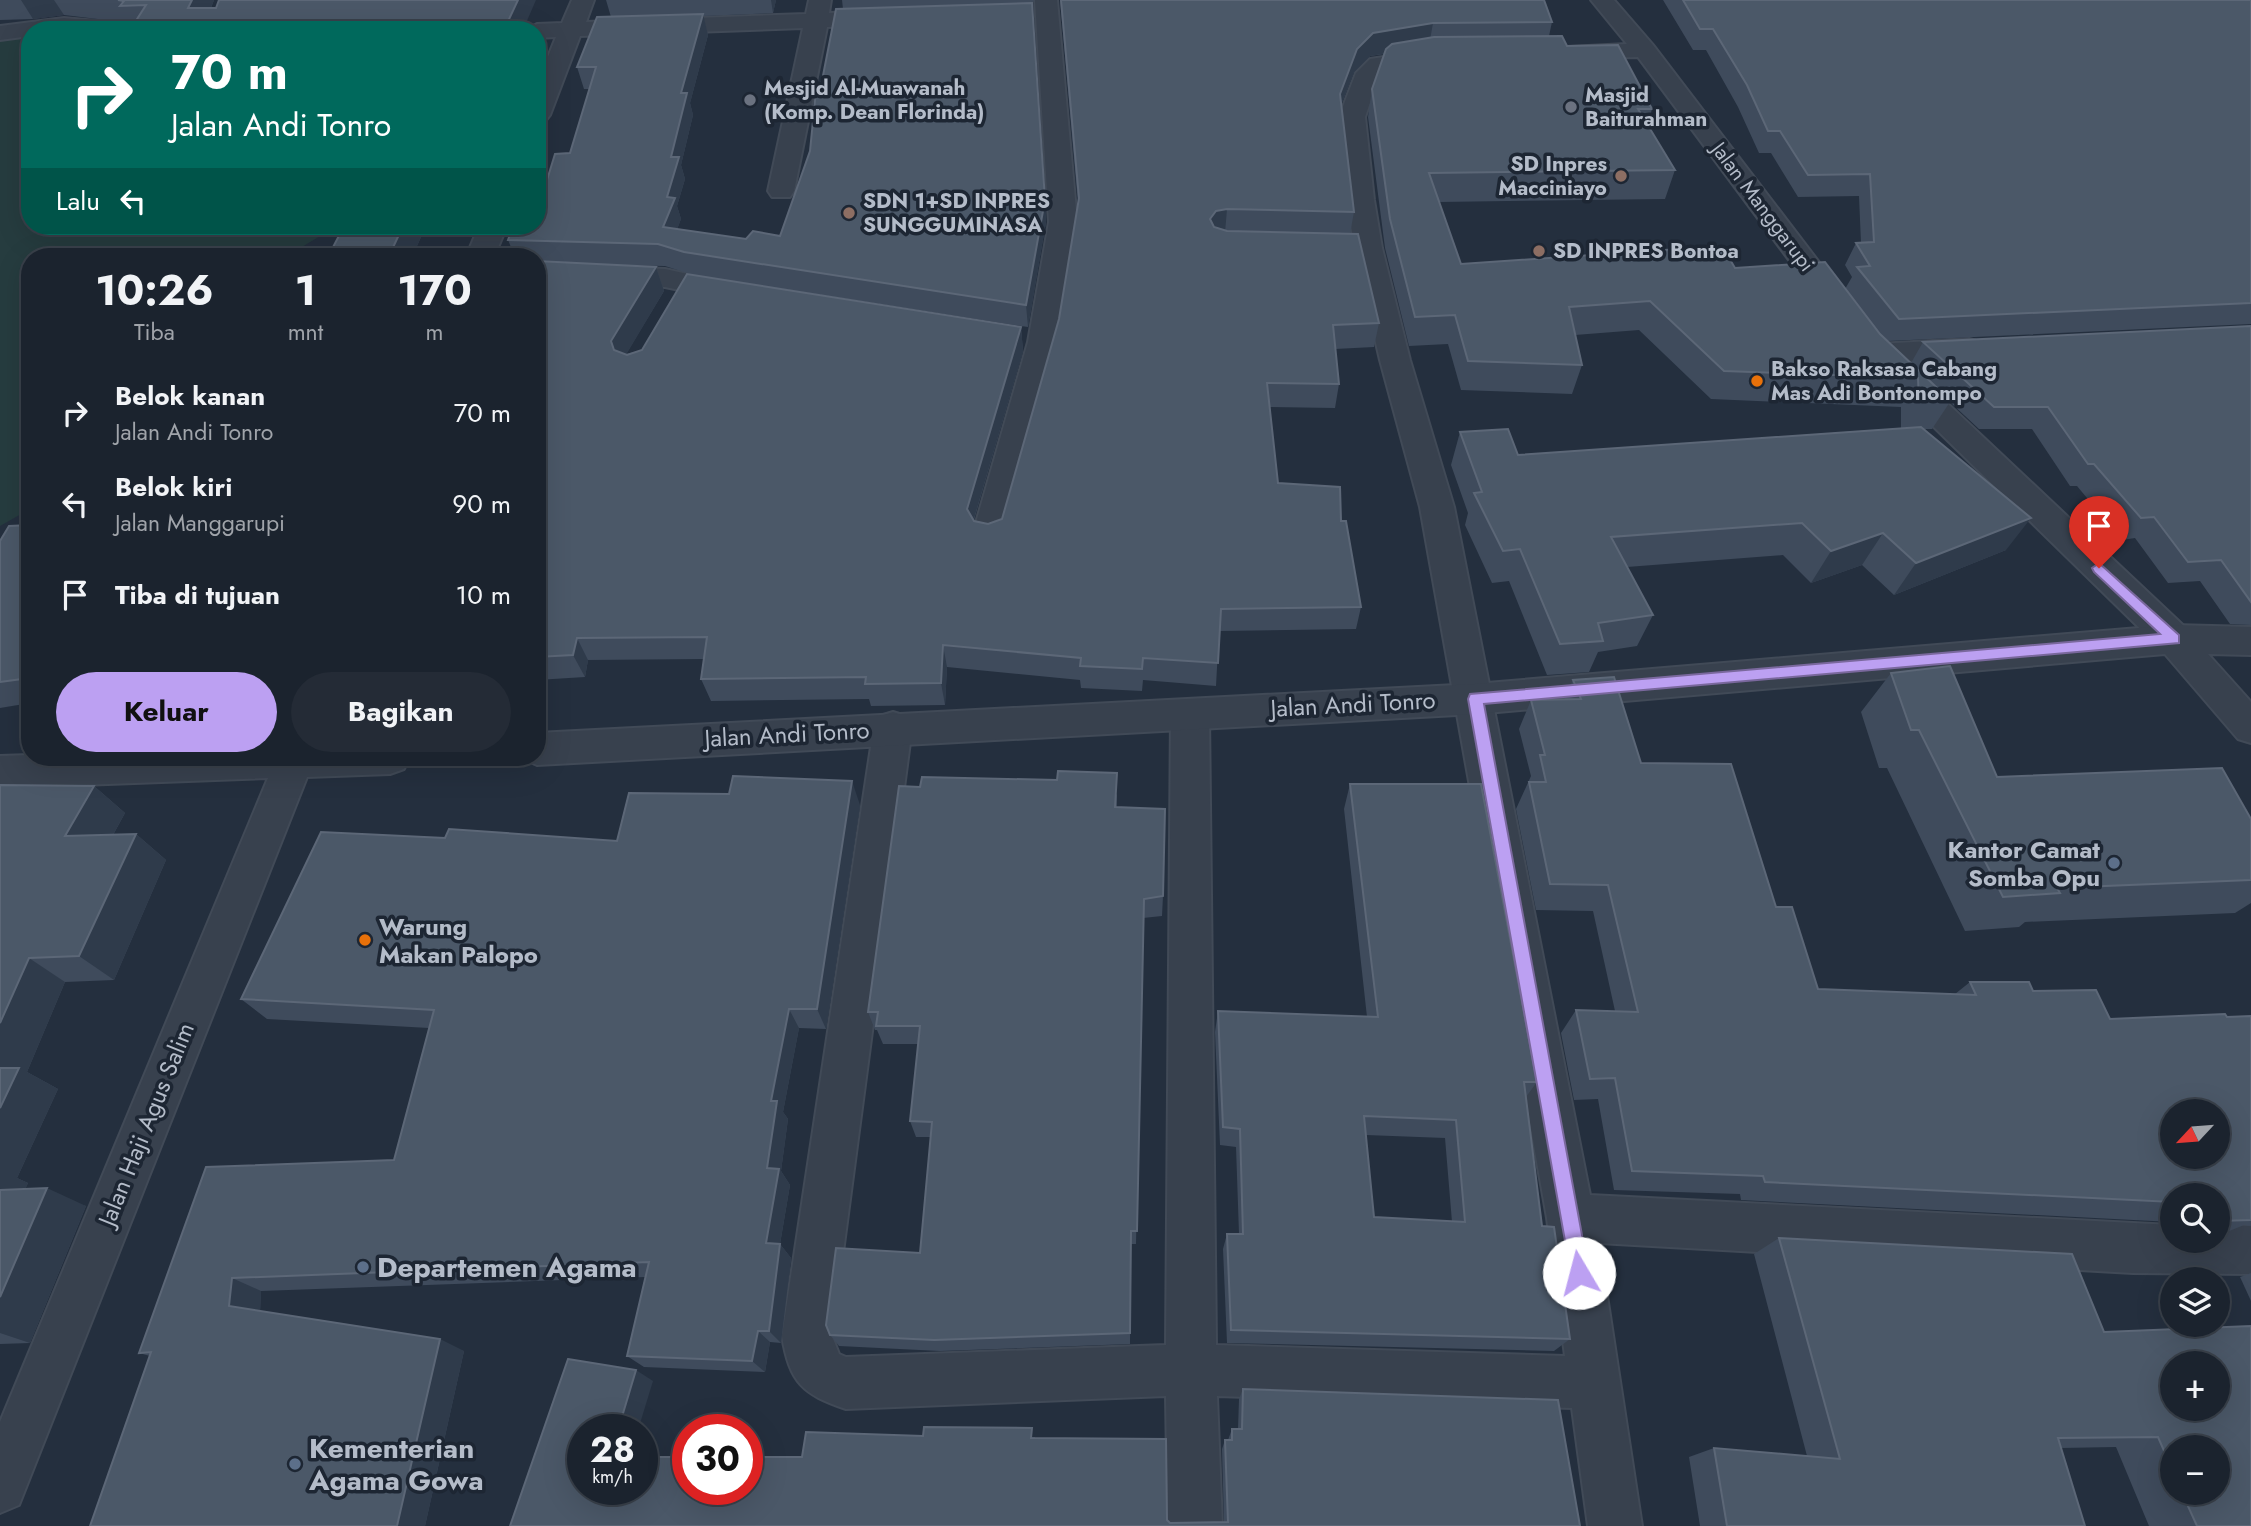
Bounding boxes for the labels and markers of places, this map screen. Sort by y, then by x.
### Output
place label: Mesjid Al-Muawanah (Komp. Dean Florinda) [764,73,985,127]
place label: Masjid Baiturahman [1585,80,1707,134]
marker: Mesjid Al-Muawanah (Komp. Dean Florinda) [742,92,758,108]
marker: Masjid Baiturahman [1563,99,1579,115]
place label: SD Inpres Macciniayo [1498,149,1607,203]
marker: SD Inpres Macciniayo [1613,168,1629,184]
place label: SDN 1+SD INPRES SUNGGUMINASA [863,186,1050,240]
marker: SDN 1+SD INPRES SUNGGUMINASA [841,205,857,221]
place label: SD INPRES Bontoa [1553,236,1739,266]
marker: SD INPRES Bontoa [1531,243,1547,259]
place label: Bakso Raksasa Cabang Mas Adi Bontonompo [1771,354,1997,408]
marker: Bakso Raksasa Cabang Mas Adi Bontonompo [1749,373,1765,389]
pin [2069,496,2129,568]
place label: Kantor Camat Somba Opu [1948,832,2100,895]
marker: Kantor Camat Somba Opu [2106,855,2122,871]
place label: Warung Makan Palopo [379,909,538,972]
marker: Warung Makan Palopo [357,932,373,948]
place label: Departemen Agama [377,1247,637,1288]
marker: Departemen Agama [355,1259,371,1275]
place label: Kementerian Agama Gowa [308,1428,484,1501]
marker: Kementerian Agama Gowa [287,1456,303,1472]

